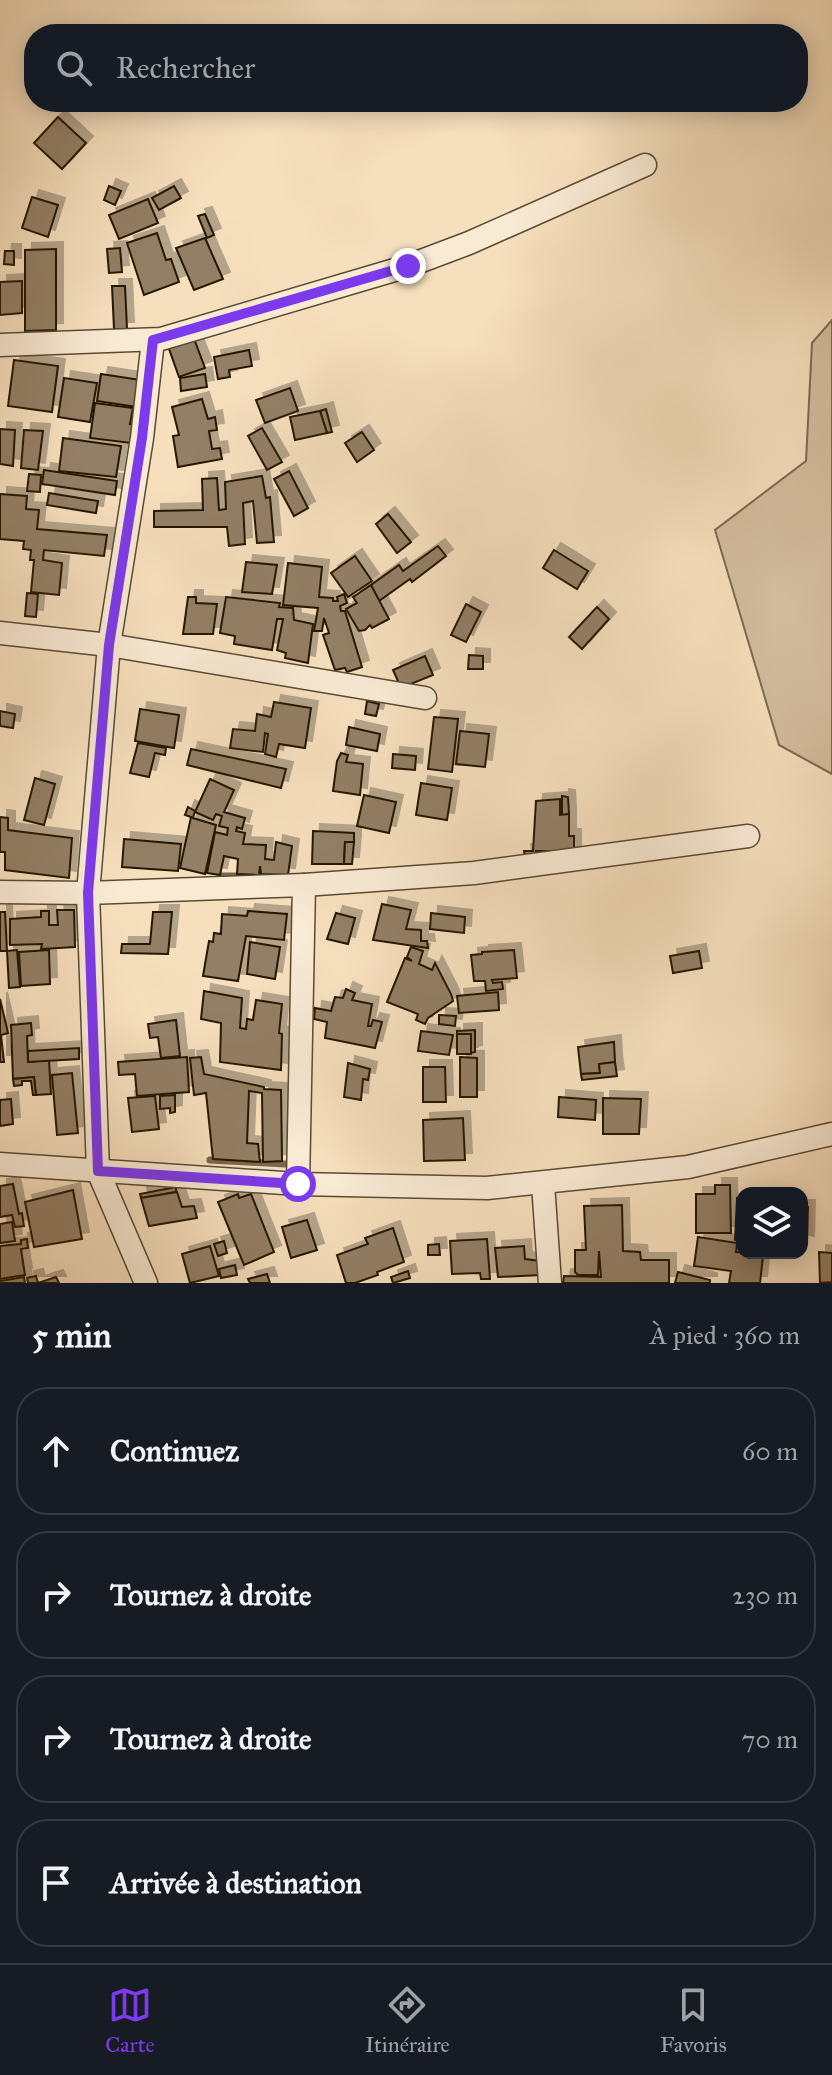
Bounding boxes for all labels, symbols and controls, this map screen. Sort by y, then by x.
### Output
search box [24,24,808,112]
icon: search [52,46,96,90]
text: Rechercher [116,50,255,86]
route end [390,248,426,284]
route start [280,1166,316,1202]
map controls [736,1187,808,1259]
button: layers [736,1187,808,1259]
text: 5 min [32,1315,111,1356]
text: À pied · 360 m [650,1319,800,1351]
icon: ahead [34,1429,78,1473]
text: Continuez [110,1433,239,1469]
text: 60 m [742,1435,798,1467]
icon: right [34,1573,78,1617]
text: Tournez à droite [110,1577,312,1613]
text: 230 m [732,1579,798,1611]
icon: right [34,1717,78,1761]
text: Tournez à droite [110,1721,312,1757]
text: 70 m [742,1723,798,1755]
icon: arrive [34,1861,78,1905]
text: Arrivée à destination [110,1865,362,1901]
tab: Carte [105,1983,155,2058]
tab: Itinéraire [365,1983,450,2058]
tab: Favoris [660,1983,727,2058]

